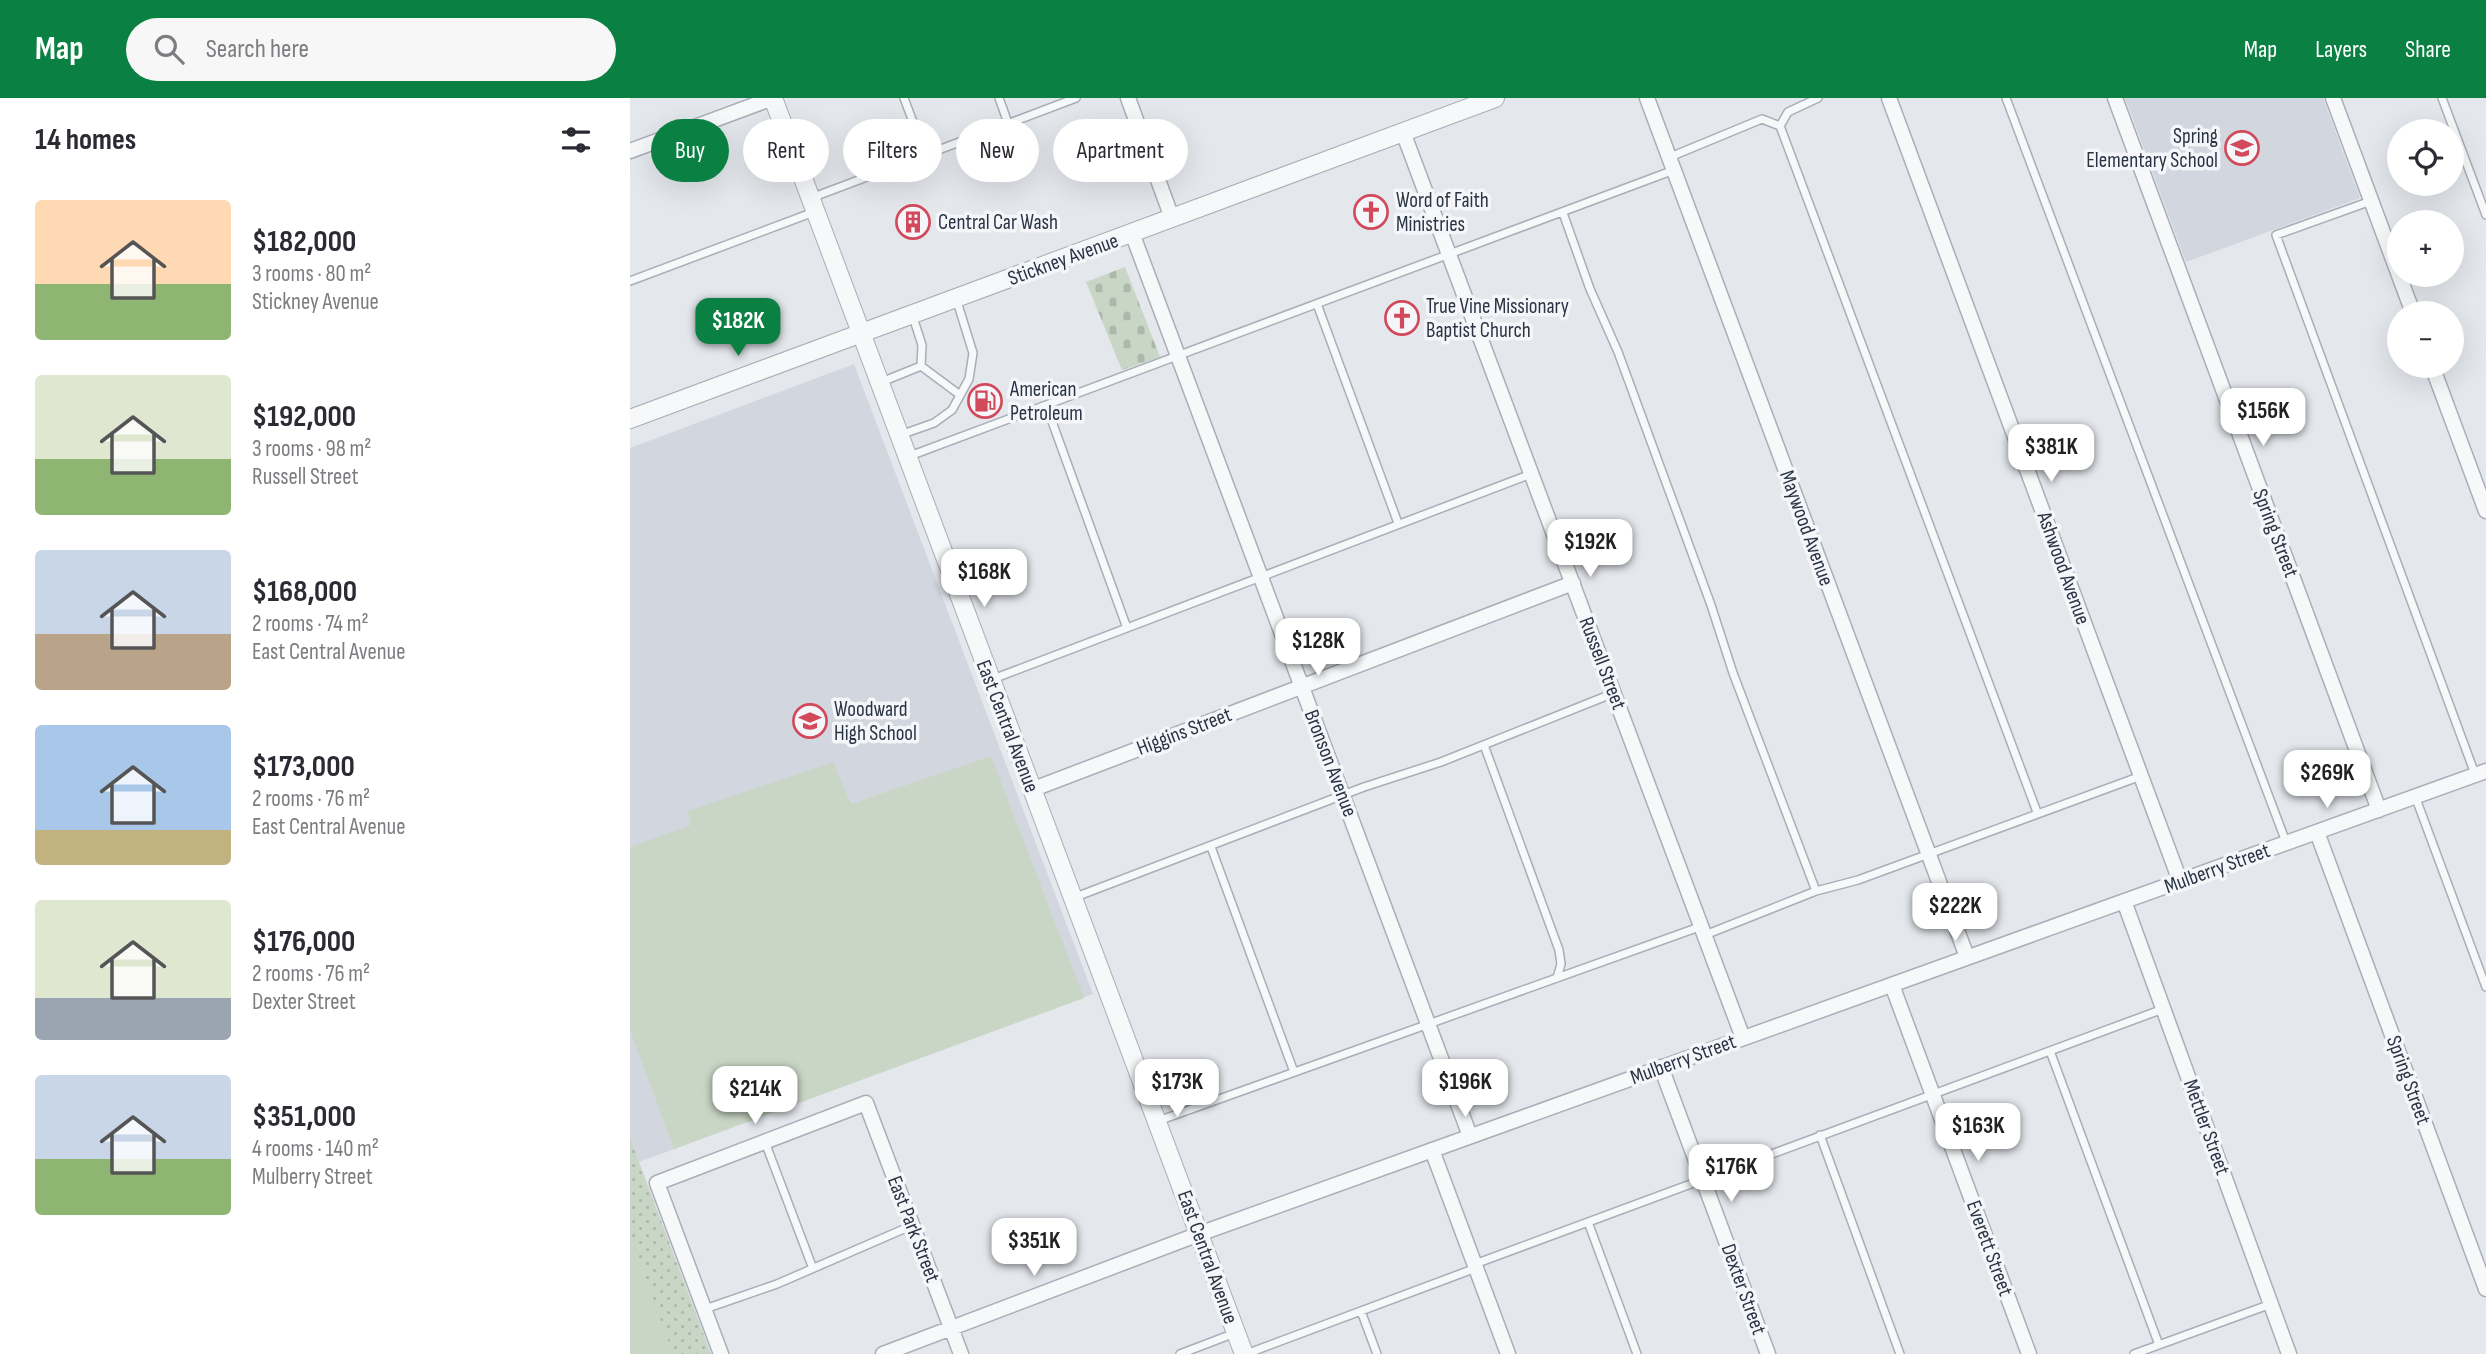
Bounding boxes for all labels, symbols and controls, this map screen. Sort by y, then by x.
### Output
search box [126,18,616,81]
text: Map [35,29,84,69]
icon: search [150,30,188,68]
text: Search here [206,34,309,65]
text: Map [2244,35,2277,64]
text: Layers [2315,35,2367,64]
text: Share [2405,35,2451,64]
chip: Buy [651,119,729,182]
chip: Rent [743,119,829,182]
chip: Filters [843,119,942,182]
chip: New [956,119,1039,182]
chip: Apartment [1053,119,1188,182]
map controls [2387,119,2464,378]
button: locate [2387,119,2464,196]
icon: filters [557,121,595,159]
text: 14 homes [35,122,136,158]
place label: Spring Elementary School [2086,124,2218,173]
school or university icon: Spring Elementary School [2223,129,2261,167]
place label: Word of Faith Ministries [1396,188,1489,237]
church icon: Word of Faith Ministries [1352,193,1390,231]
building icon: Central Car Wash [894,203,932,241]
place label: Central Car Wash [938,210,1058,235]
button: + [2387,210,2464,287]
text: $182,000 [252,224,356,260]
icon: home [91,228,175,312]
street label: Stickney Avenue [1004,228,1122,291]
text: 3 rooms · 80 m² [252,260,371,288]
text: Stickney Avenue [252,288,379,316]
place label: True Vine Missionary Baptist Church [1426,294,1569,343]
pin: $182K [689,299,787,358]
church icon: True Vine Missionary Baptist Church [1383,299,1421,337]
button: − [2387,301,2464,378]
text: $182K [711,307,765,335]
place label: American Petroleum [1009,377,1083,426]
fuel station icon: American Petroleum [966,382,1004,420]
pin: $156K [2214,388,2312,448]
text: $156K [2236,397,2290,425]
text: $192,000 [252,399,356,435]
icon: home [91,403,175,487]
pin: $381K [2002,424,2100,484]
text: $381K [2024,433,2078,461]
text: 3 rooms · 98 m² [252,435,371,463]
text: Russell Street [252,463,359,491]
street label: Maywood Avenue [1774,467,1839,589]
street label: Spring Street [2247,485,2304,581]
street label: Ashwood Avenue [2031,507,2095,628]
pin: $192K [1541,519,1639,579]
text: $192K [1563,528,1617,556]
pin: $168K [935,550,1033,609]
text: $168K [957,558,1011,586]
text: $168,000 [252,574,357,610]
icon: home [91,578,175,662]
text: 2 rooms · 74 m² [252,610,369,638]
street label: Russell Street [1573,613,1632,713]
pin: $128K [1269,618,1367,678]
text: $128K [1291,627,1345,655]
text: East Central Avenue [252,638,405,666]
street label: East Central Avenue [971,656,1044,796]
place label: Woodward High School [834,697,917,746]
school or university icon: Woodward High School [791,702,829,740]
street label: Higgins Street [1133,702,1235,761]
street label: Bronson Avenue [1299,706,1362,820]
text: $173,000 [252,749,355,785]
pin: $269K [2278,750,2376,810]
icon: home [91,753,175,837]
text: $269K [2300,759,2354,787]
text: 2 rooms · 76 m² [252,785,370,813]
text: East Central Avenue [252,813,405,841]
street label: Mulberry Street [2161,838,2273,899]
pin: $222K [1906,884,2004,943]
text: $222K [1928,892,1982,920]
text: $176,000 [252,924,355,960]
icon: home [91,928,175,1012]
text: 2 rooms · 76 m² [252,960,370,988]
text: Dexter Street [252,988,356,1016]
street label: Mulberry Street [1627,1029,1739,1090]
street label: Spring Street [2381,1032,2436,1128]
pin: $173K [1128,1060,1226,1119]
pin: $196K [1416,1060,1514,1119]
pin: $214K [706,1066,804,1126]
text: $173K [1151,1068,1203,1096]
text: $196K [1438,1068,1492,1096]
text: $214K [728,1075,782,1103]
street label: Mettler Street [2178,1076,2235,1178]
text: $351,000 [252,1099,356,1135]
icon: home [91,1103,175,1187]
pin: $163K [1929,1104,2027,1163]
text: $163K [1951,1112,2005,1140]
text: 4 rooms · 140 m² [252,1135,379,1163]
pin: $176K [1682,1144,1780,1204]
text: $176K [1705,1153,1757,1181]
text: Mulberry Street [252,1163,373,1191]
street label: East Park Street [882,1172,945,1286]
street label: East Central Avenue [1172,1187,1243,1327]
street label: Everett Street [1961,1197,2018,1299]
pin: $351K [985,1218,1083,1278]
text: $351K [1008,1227,1060,1255]
street label: Dexter Street [1716,1240,1771,1338]

